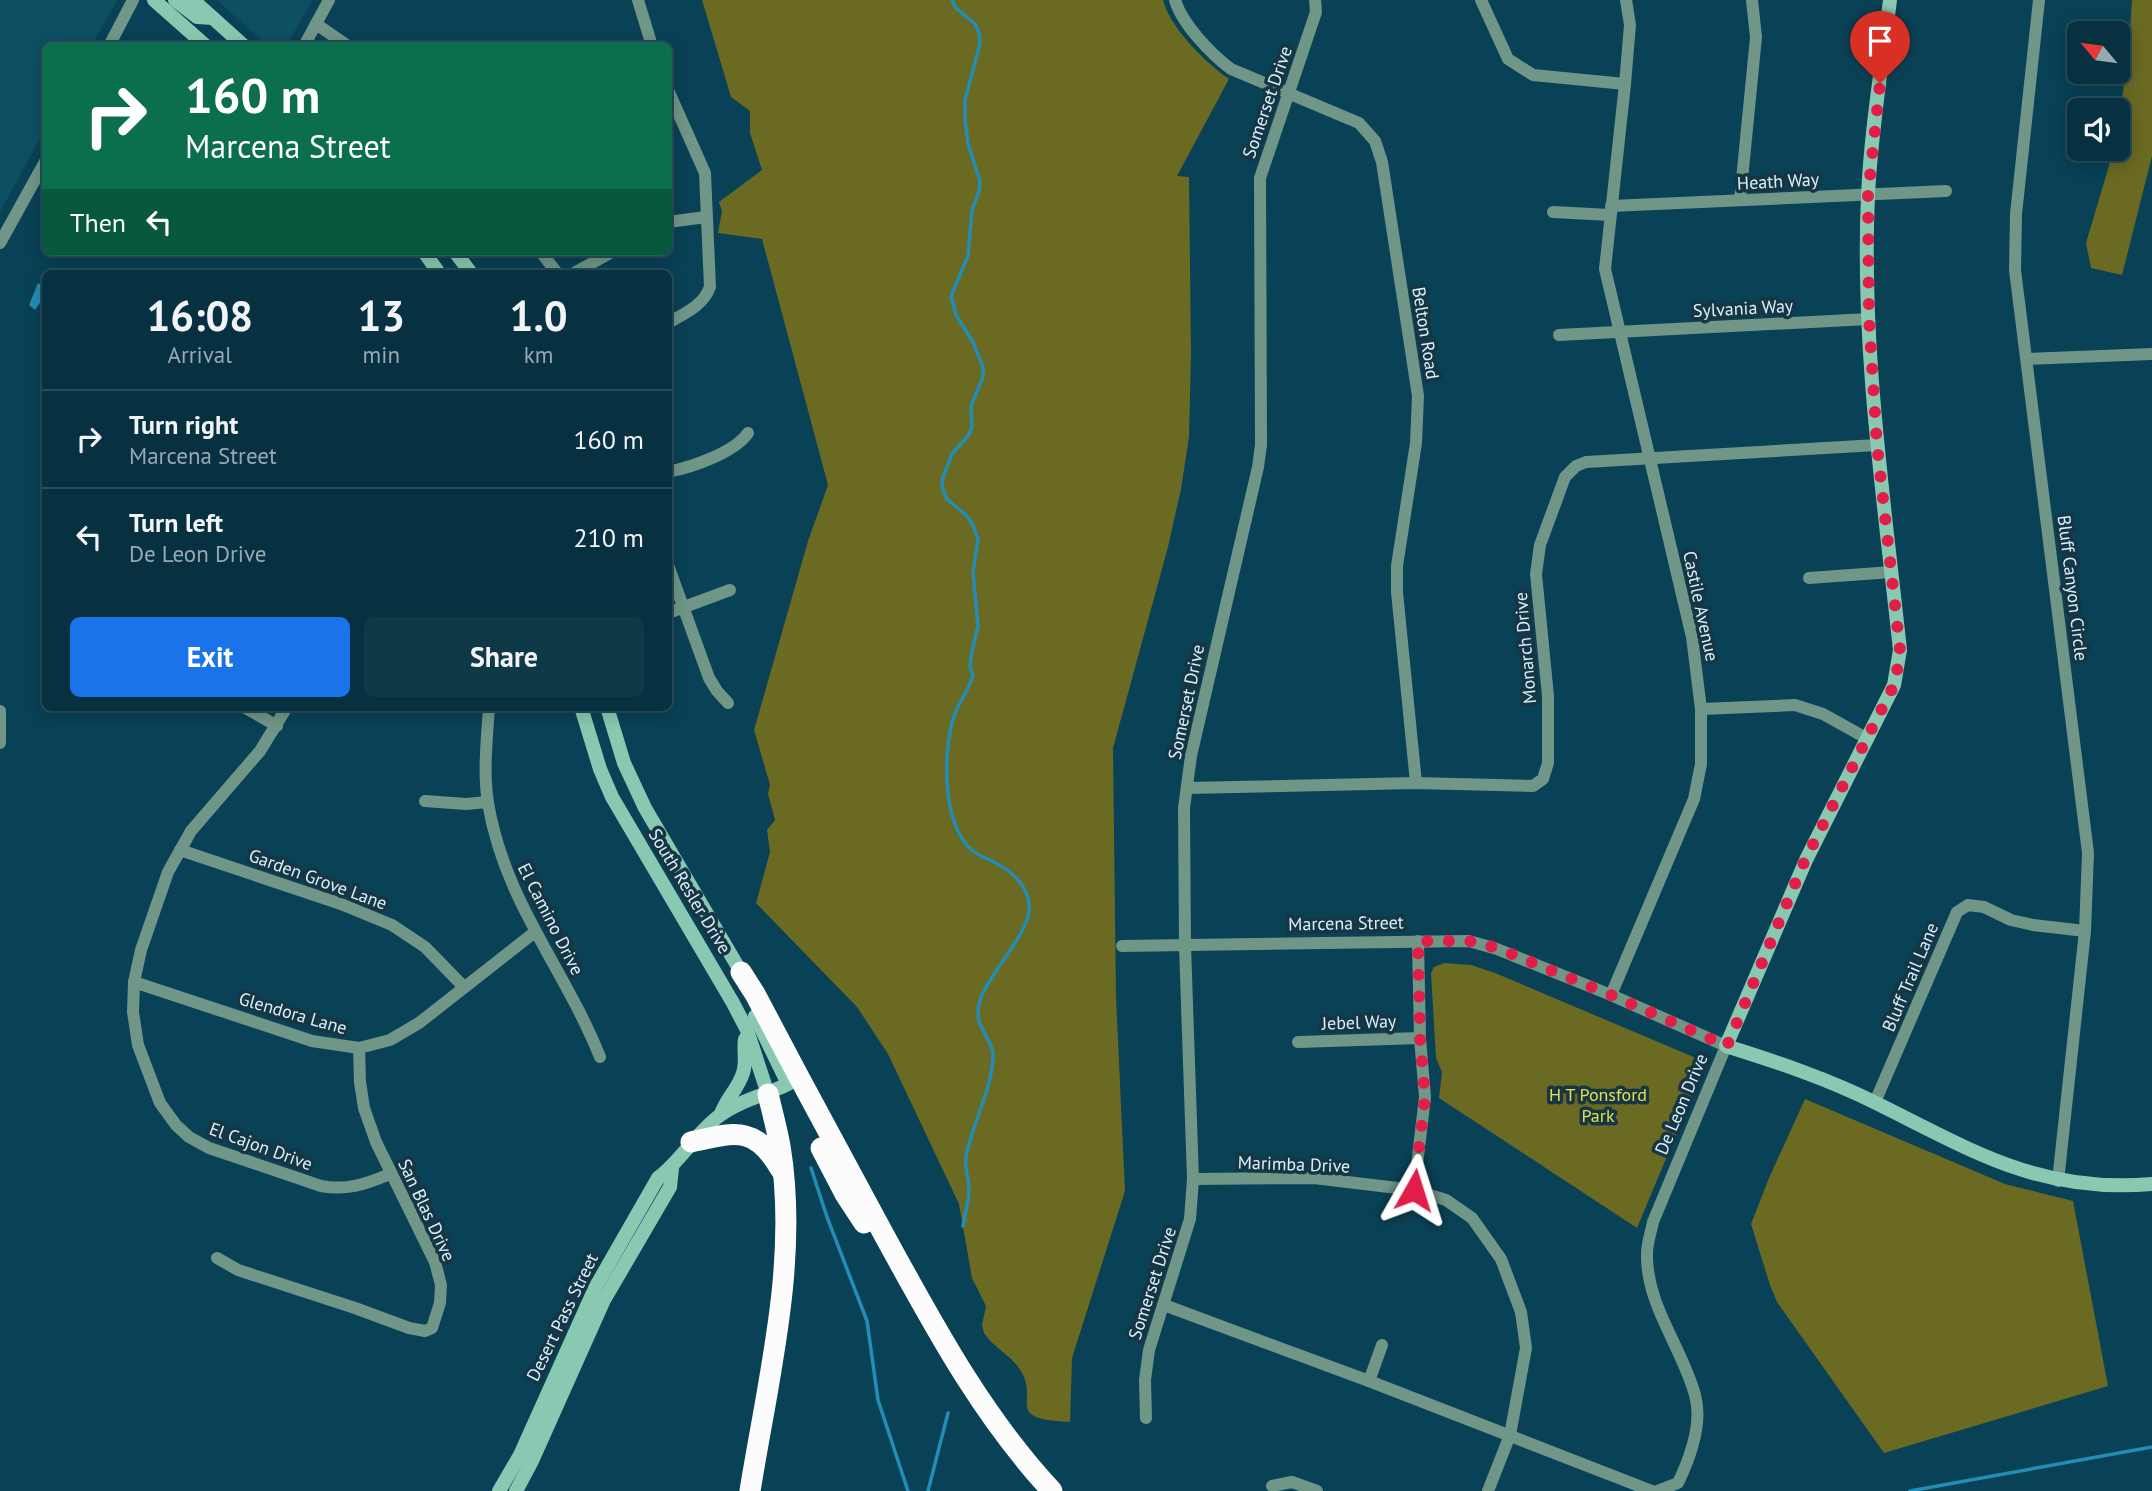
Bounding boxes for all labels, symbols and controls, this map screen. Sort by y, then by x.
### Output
pin [1850,11,1910,83]
north arrow [2067,21,2130,84]
map controls [2067,21,2130,161]
icon: arrive [1861,22,1899,60]
street label: Somerset Drive [1237,43,1297,161]
text: 160 m [185,63,320,127]
icon: right [70,70,161,161]
button: sound [2067,98,2130,161]
text: Marcena Street [185,125,391,167]
street label: Heath Way [1736,167,1820,195]
icon: left [140,203,178,241]
text: Then [70,206,126,239]
street label: Belton Road [1407,285,1445,381]
text: 16:08 [146,288,253,343]
text: 13 [357,288,405,343]
text: 1.0 [510,288,568,343]
street label: Sylvania Way [1692,294,1794,322]
text: Arrival [167,340,232,369]
text: min [363,340,400,369]
text: km [524,340,553,369]
text: Turn right [129,408,238,441]
icon: right [70,420,108,458]
text: 160 m [573,423,644,456]
text: Marcena Street [129,441,277,470]
text: Turn left [129,506,223,539]
street label: Bluff Canyon Circle [2053,514,2093,662]
icon: left [70,518,108,556]
text: 210 m [573,521,644,554]
text: De Leon Drive [129,539,266,568]
street label: Castile Avenue [1678,549,1724,663]
street label: Monarch Drive [1509,591,1541,705]
button: Exit [70,617,350,697]
button: Share [364,617,644,697]
street label: Somerset Drive [1163,642,1209,762]
street label: South Resler Drive [644,824,736,958]
street label: Garden Grove Lane [246,843,390,915]
street label: El Camino Drive [513,859,589,979]
street label: Marcena Street [1288,910,1404,936]
street label: Bluff Trail Lane [1877,919,1943,1035]
street label: Glendora Lane [236,987,350,1039]
street label: Jebel Way [1320,1009,1397,1035]
street label: De Leon Drive [1649,1050,1713,1158]
park label: H T Ponsford Park [1549,1083,1647,1127]
street label: El Cajon Drive [206,1117,316,1175]
street label: Marimba Drive [1237,1151,1351,1177]
position arrow [1377,1153,1451,1227]
street label: San Blas Drive [393,1155,461,1265]
street label: Somerset Drive [1123,1224,1181,1342]
street label: Desert Pass Street [521,1249,603,1385]

